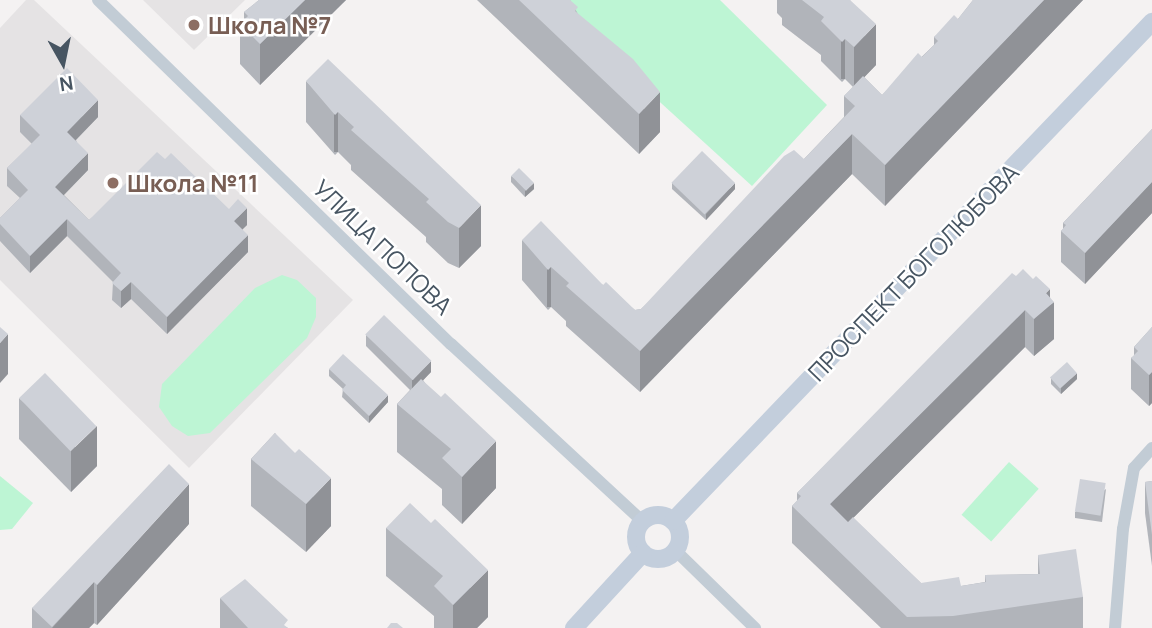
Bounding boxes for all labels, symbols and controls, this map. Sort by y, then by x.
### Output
place label: Школа №7 [208,11,331,39]
marker: Школа №7 [186,17,202,33]
north arrow [28,28,98,98]
text: N [58,70,75,98]
street label: ПРОСПЕКТ БОГОЛЮБОВА [801,157,1025,387]
place label: Школа №11 [127,169,259,197]
street label: УЛИЦА ПОПОВА [308,174,458,320]
marker: Школа №11 [105,175,121,191]

